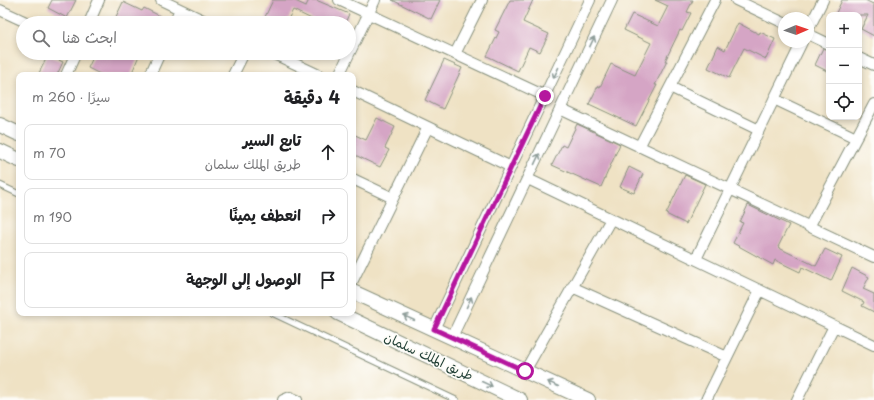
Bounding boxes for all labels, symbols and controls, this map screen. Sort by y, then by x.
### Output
north arrow [778,12,814,48]
map controls [826,12,862,120]
button: + [826,12,862,48]
search box [16,16,356,60]
text: ابحث هنا [62,25,117,48]
icon: search [30,27,52,49]
one-way arrow [589,36,596,48]
button: − [826,48,862,84]
one-way arrow [552,67,559,79]
text: 4 دقيقة [284,84,340,110]
button: locate [826,84,862,120]
text: سيرًا · 260 m [32,87,110,106]
route end [536,87,554,105]
text: تابع السير [243,128,301,151]
icon: ahead [317,141,339,163]
text: 70 m [33,143,66,162]
text: طريق الملك سلمان [205,154,301,173]
one-way arrow [534,154,541,166]
text: انعطف يمينًا [229,203,301,226]
icon: right [317,205,339,227]
text: 190 m [33,207,72,226]
text: الوصول إلى الوجهة [186,267,301,290]
icon: arrive [317,269,339,291]
one-way arrow [466,296,473,308]
one-way arrow [404,313,416,321]
street label: طريق الملك سلمان [382,327,477,384]
route start [516,362,534,380]
one-way arrow [547,380,559,387]
one-way arrow [480,381,492,388]

